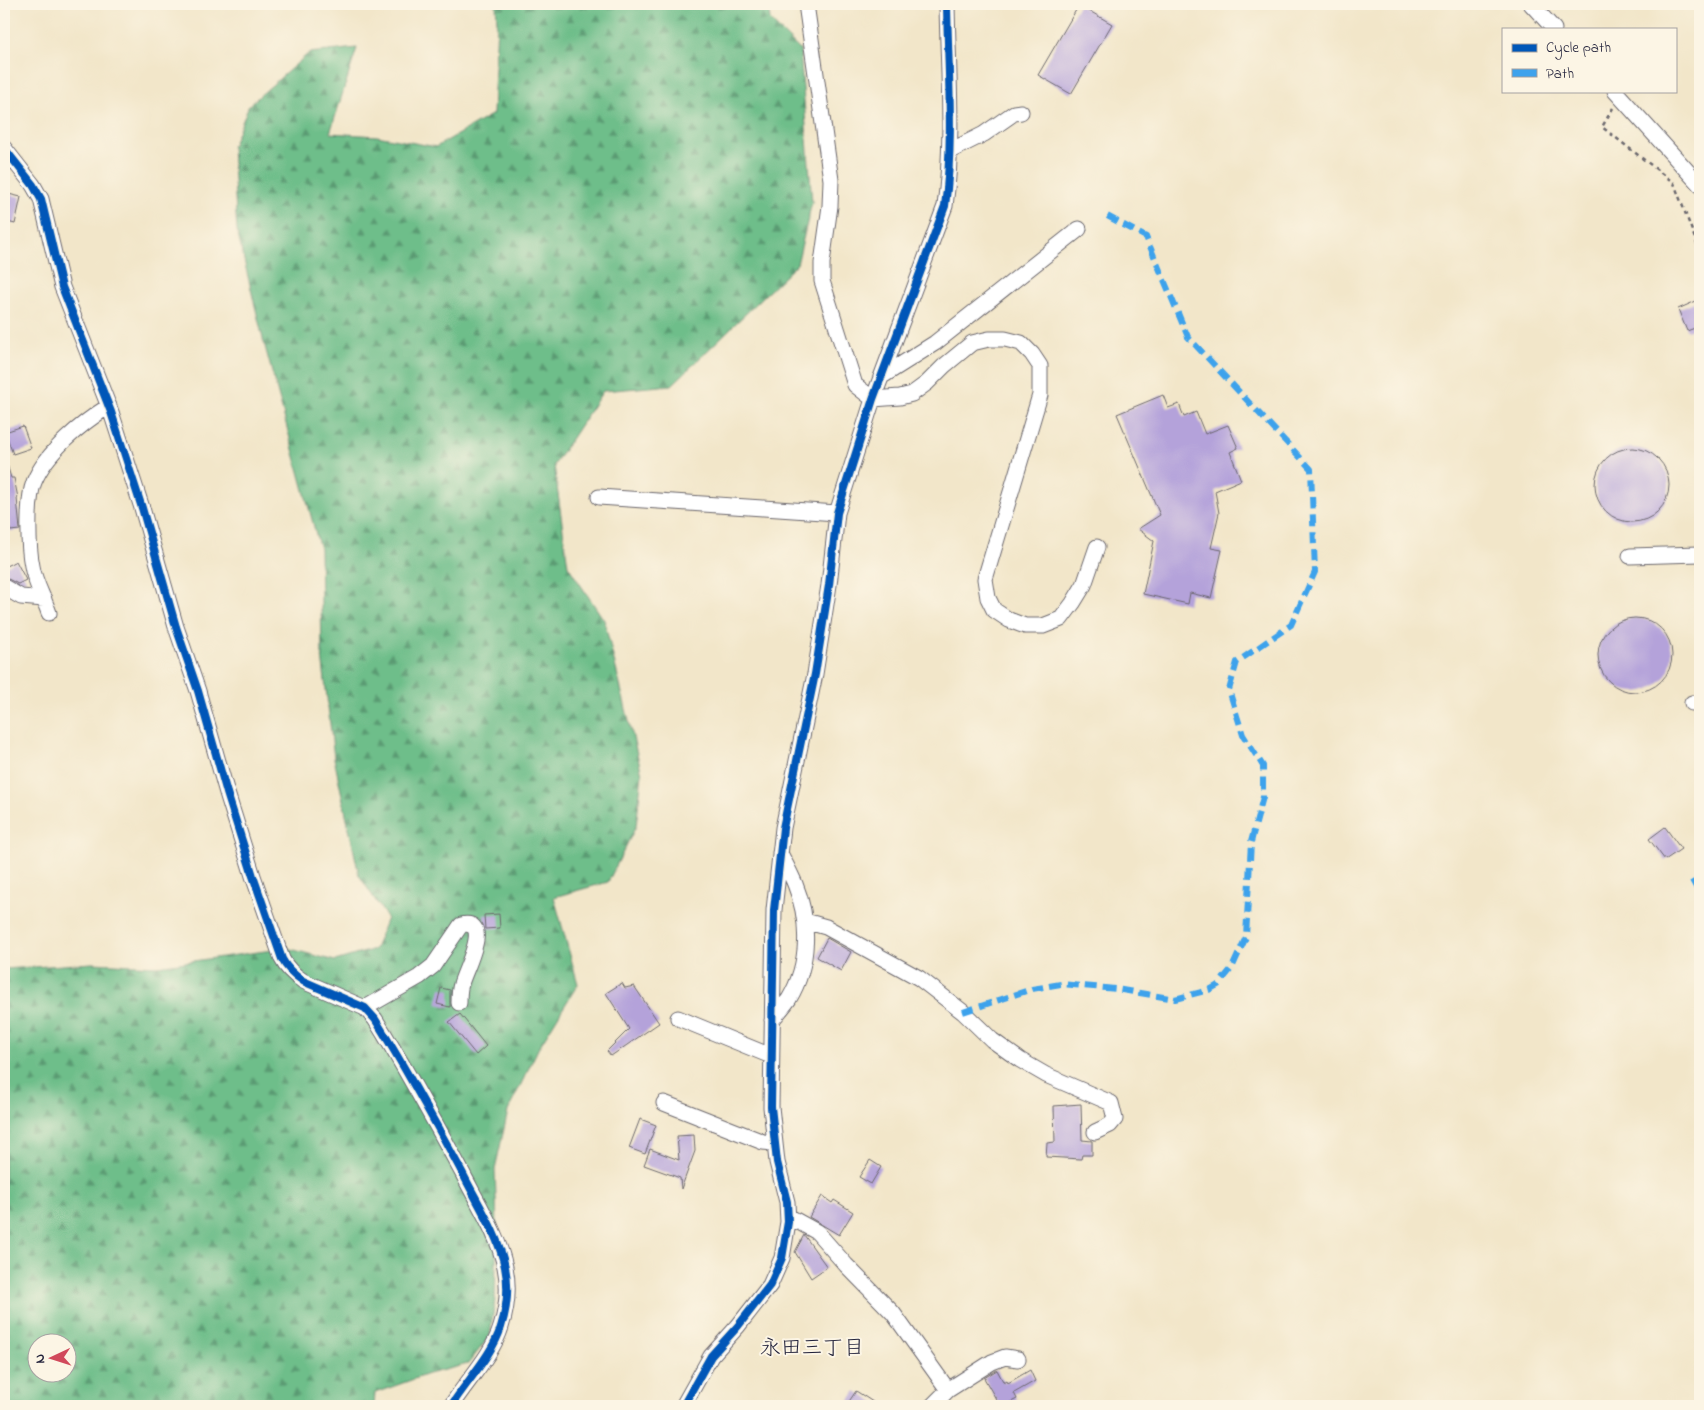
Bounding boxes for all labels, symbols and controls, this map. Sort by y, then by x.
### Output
legend [1502,28,1676,92]
text: Cycle path [1546,37,1611,60]
text: Path [1546,63,1574,85]
north arrow [28,1332,78,1382]
district label: 永田三丁目 [760,1334,865,1364]
text: N [30,1353,51,1364]

